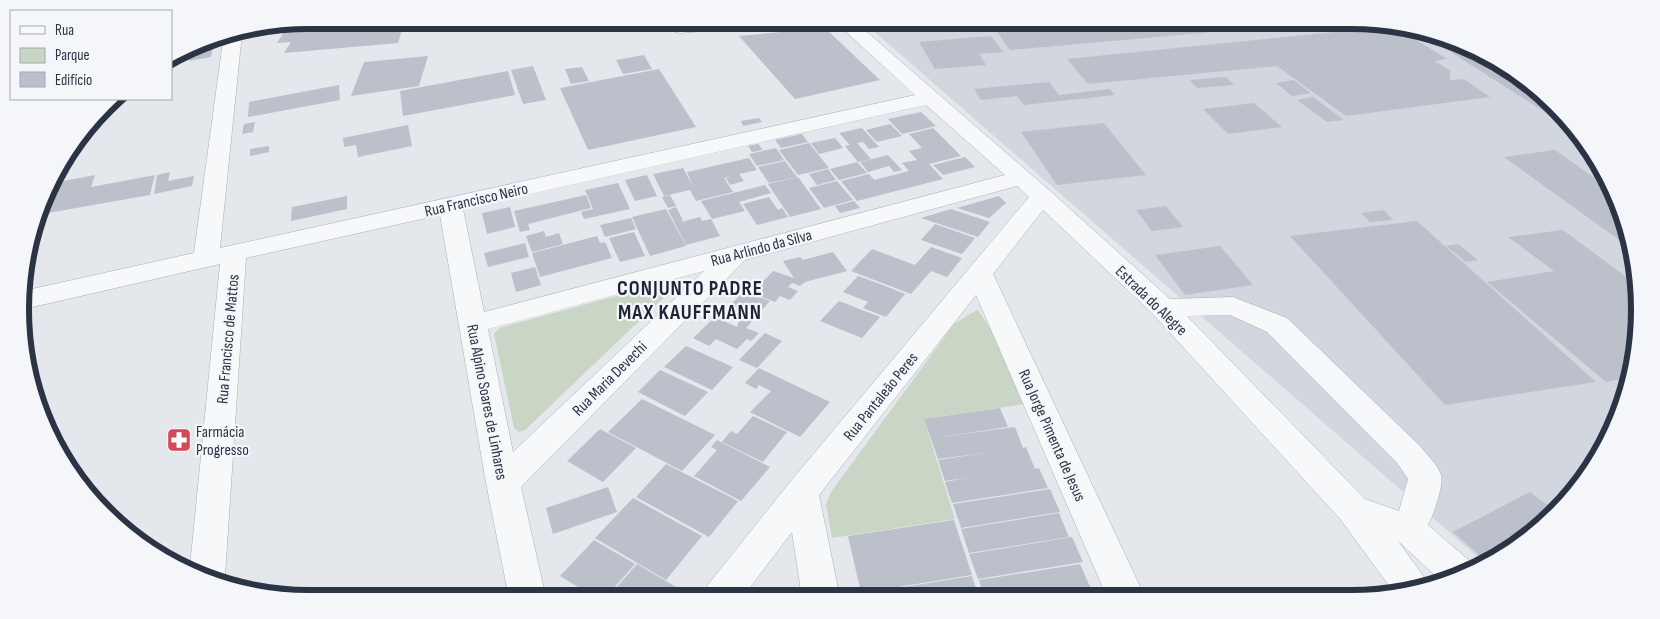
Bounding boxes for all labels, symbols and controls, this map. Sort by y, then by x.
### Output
legend [10,10,172,100]
text: Rua [55,21,74,40]
text: Parque [55,46,90,65]
text: Edifício [55,71,92,90]
street label: Rua Francisco Neiro [423,179,530,222]
street label: Rua Arlindo da Silva [709,226,814,271]
street label: Estrada do Alegre [1111,262,1191,340]
street label: Rua Francisco de Mattos [213,273,244,405]
district label: CONJUNTO PADRE MAX KAUFFMANN [617,276,763,325]
street label: Rua Alpino Soares de Linhares [462,323,511,482]
street label: Rua Maria Devechi [569,338,651,420]
street label: Rua Pantaleão Peres [840,349,923,445]
street label: Rua Jorge Pimenta de Jesus [1014,367,1089,505]
place label: Farmácia Progresso [196,423,249,460]
pharmacy icon: Farmácia Progresso [166,427,192,453]

